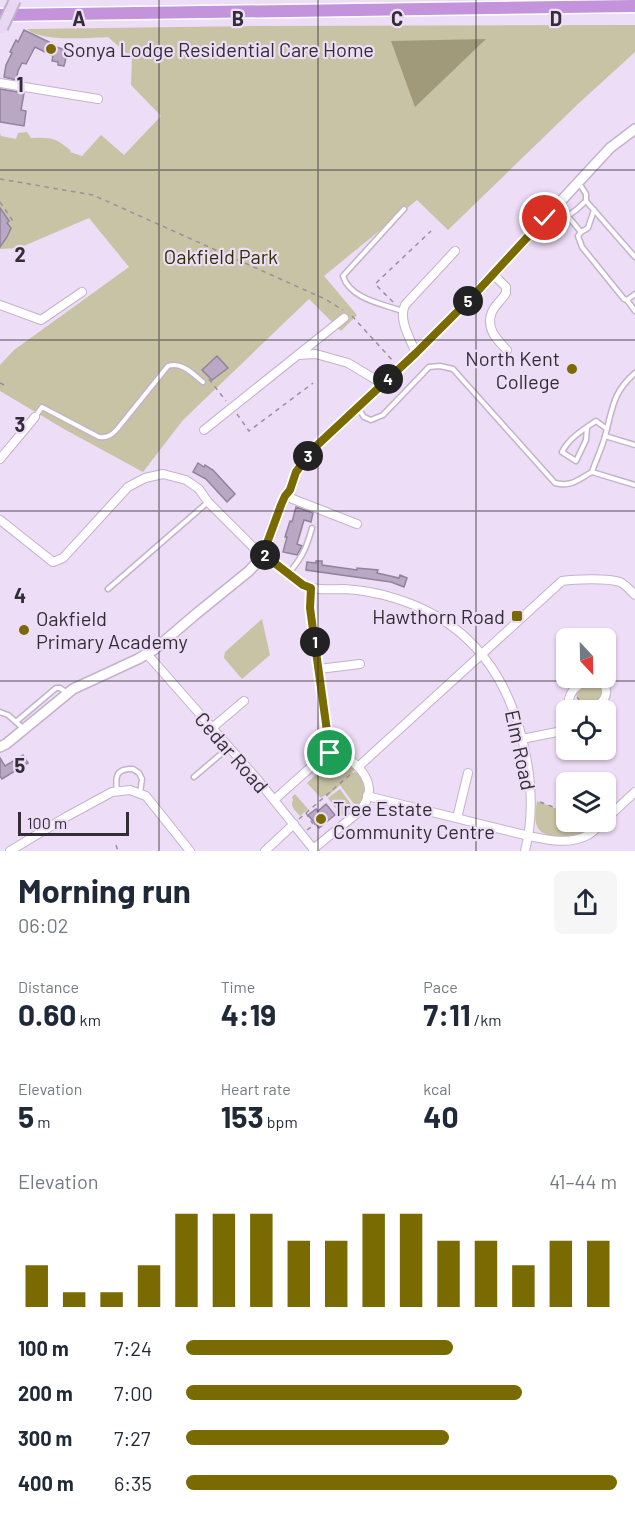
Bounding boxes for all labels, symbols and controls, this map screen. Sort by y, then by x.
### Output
text: A [72,6,86,30]
text: B [232,6,244,30]
text: C [391,6,403,30]
text: D [550,6,562,30]
place label: Sonya Lodge Residential Care Home [63,37,374,61]
marker: Sonya Lodge Residential Care Home [44,42,58,56]
text: 1 [16,72,24,96]
pin [519,192,570,243]
icon: check [528,201,561,234]
text: 2 [14,242,26,266]
park label: Oakfield Park [164,244,278,268]
pin: 5 [453,286,483,316]
text: 5 [464,291,472,310]
place label: North Kent College [465,346,560,393]
marker: North Kent College [565,362,579,376]
pin: 4 [373,364,403,394]
text: 4 [383,369,393,388]
text: 3 [15,412,25,436]
pin: 3 [293,441,323,471]
text: 3 [304,446,312,465]
pin: 2 [250,540,280,570]
text: 2 [261,545,269,564]
text: 4 [14,583,26,607]
place label: Hawthorn Road [372,604,505,628]
place label: Oakfield Primary Academy [36,606,188,653]
marker: Hawthorn Road [510,609,524,623]
marker: Oakfield Primary Academy [17,623,31,637]
pin: 1 [300,627,330,657]
north arrow [556,628,616,688]
map controls [556,628,616,832]
text: 1 [312,632,318,651]
button: locate [556,700,616,760]
street label: Cedar Road [190,707,274,797]
street label: Elm Road [501,708,541,792]
pin [304,727,355,778]
icon: arrive [313,736,346,769]
text: 5 [15,753,26,777]
button: layers [556,772,616,832]
place label: Tree Estate Community Centre [333,796,495,843]
scale bar [18,809,129,836]
marker: Tree Estate Community Centre [314,812,328,826]
text: 100 m [27,813,67,832]
text: Morning run [18,870,191,910]
button: share [554,871,617,934]
text: 06:02 [18,913,68,937]
text: Distance [18,977,79,996]
text: Time [221,977,255,996]
text: Pace [423,977,458,996]
text: 0.60 [18,996,76,1032]
text: 4:19 [221,996,276,1032]
text: 7:11 [423,996,471,1032]
text: km [76,1010,101,1029]
text: /km [471,1010,501,1029]
text: Elevation [18,1079,82,1098]
text: Heart rate [221,1079,291,1098]
text: kcal [423,1079,451,1098]
text: 5 [18,1098,34,1134]
text: 153 [221,1098,264,1134]
text: 40 [423,1098,459,1134]
text: m [34,1112,51,1131]
text: bpm [264,1112,298,1131]
text: Elevation [18,1169,99,1193]
text: 41–44 m [549,1169,617,1193]
text: 100 m [18,1336,69,1360]
text: 7:24 [114,1336,152,1360]
text: 200 m [18,1381,73,1405]
text: 7:00 [114,1381,153,1405]
text: 300 m [18,1426,72,1450]
text: 7:27 [114,1426,150,1450]
text: 400 m [18,1471,74,1495]
text: 6:35 [114,1471,152,1495]

